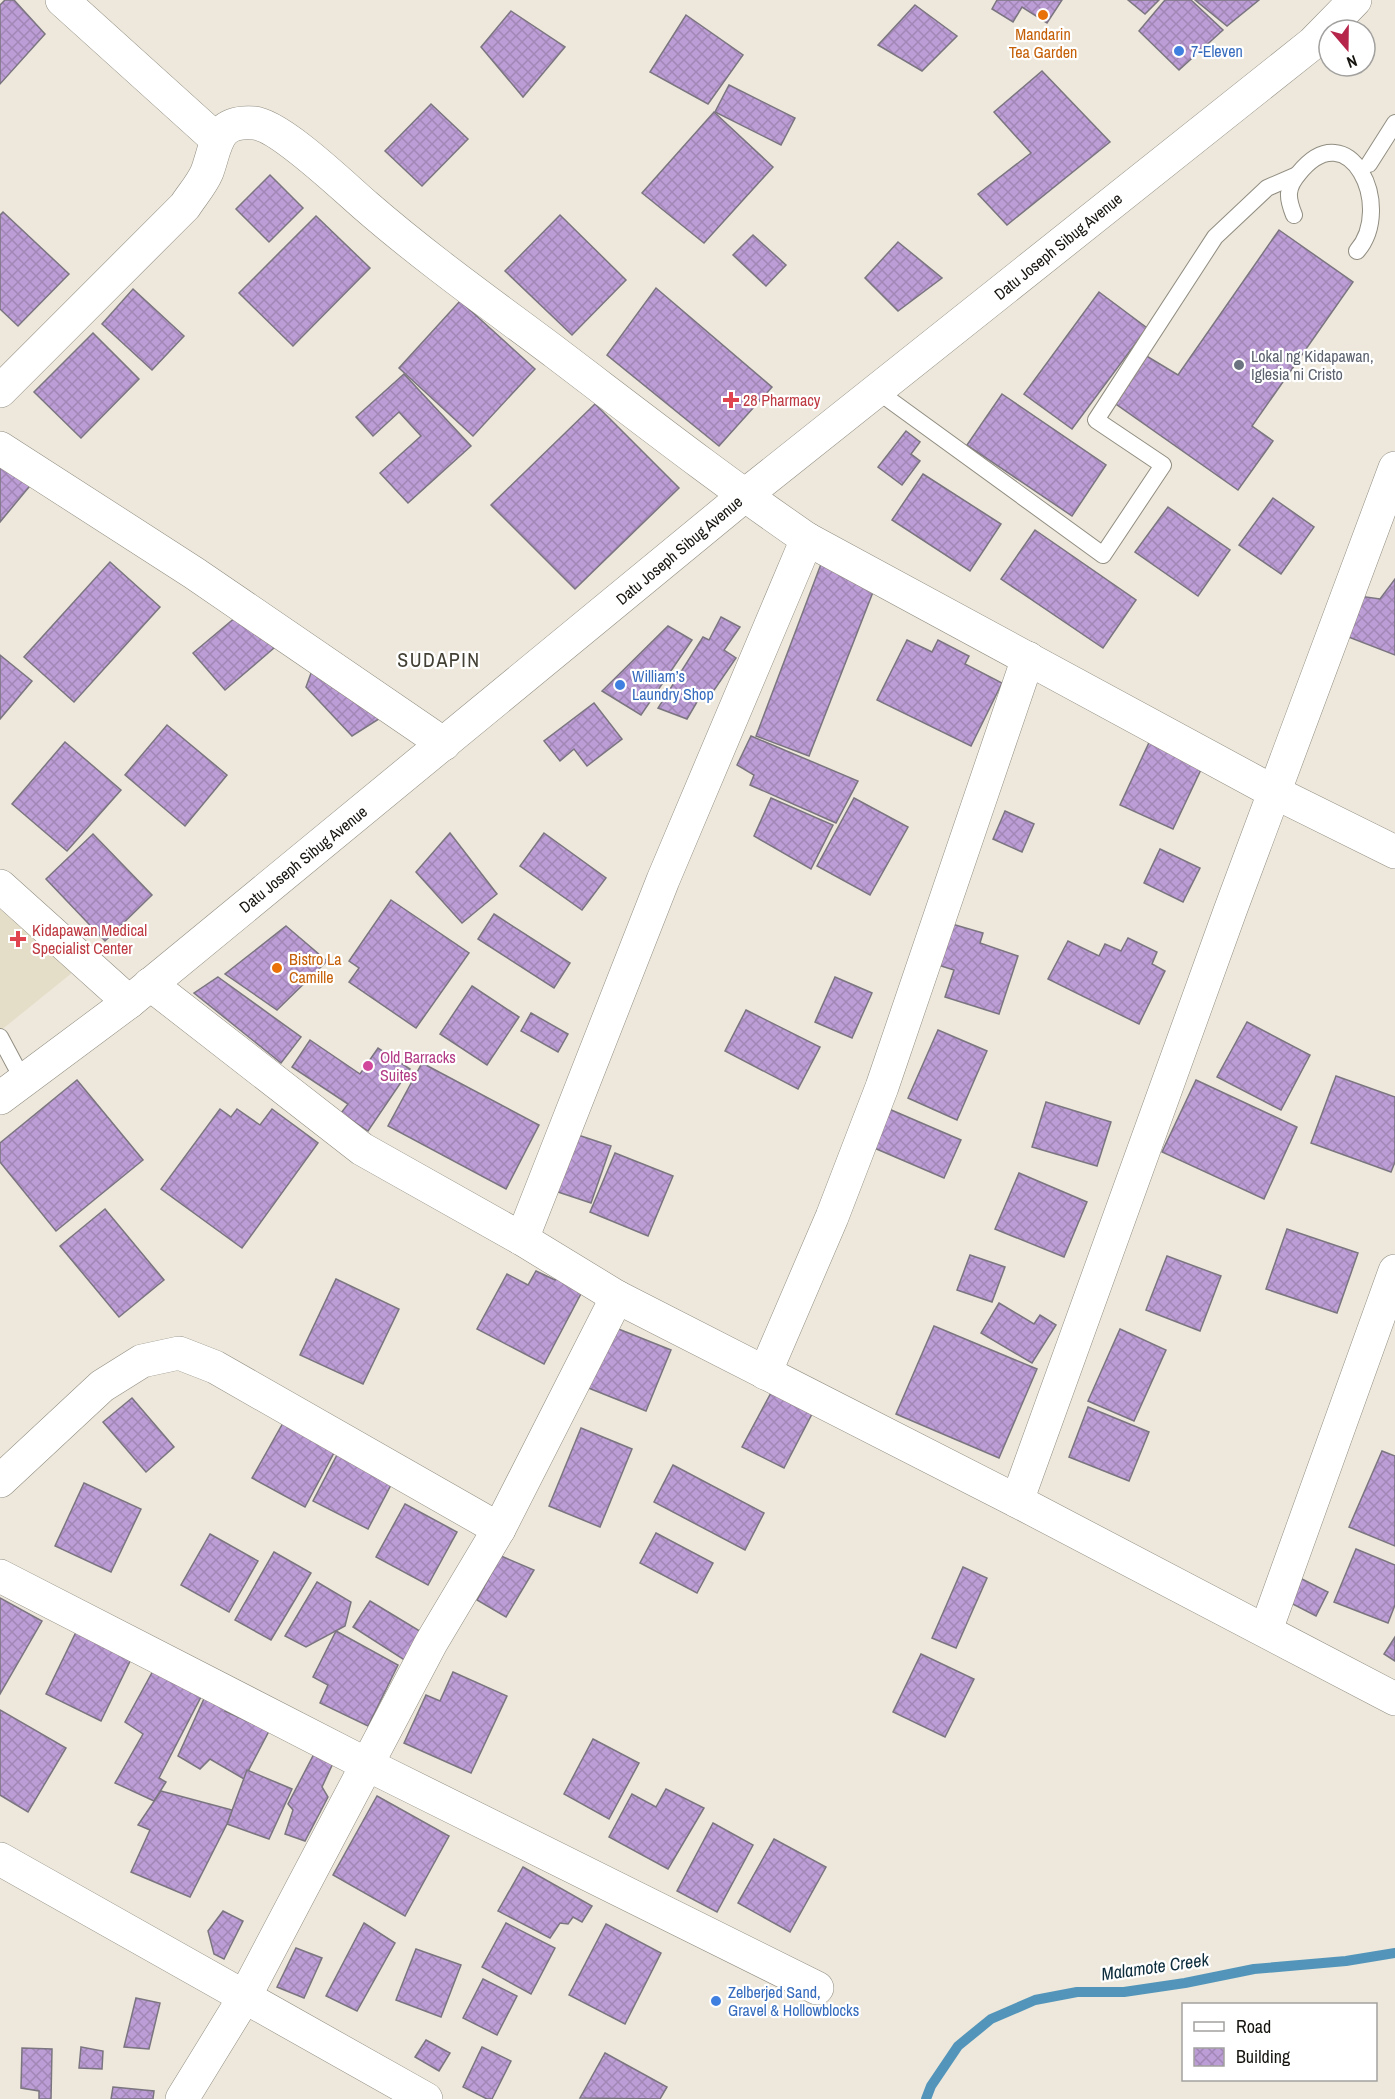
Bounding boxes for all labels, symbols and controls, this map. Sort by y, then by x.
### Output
marker: Mandarin Tea Garden [1036,8,1050,22]
north arrow [1317,18,1377,78]
place label: Mandarin Tea Garden [1009,23,1077,63]
place label: 7-Eleven [1191,40,1243,62]
marker: 7-Eleven [1172,44,1186,58]
text: N [1344,50,1360,74]
street label: Datu Joseph Sibug Avenue [989,187,1127,305]
place label: Lokal ng Kidapawan, Iglesia ni Cristo [1251,345,1374,385]
marker: Lokal ng Kidapawan, Iglesia ni Cristo [1232,358,1246,372]
place label: 28 Pharmacy [743,389,821,411]
marker: 28 Pharmacy [724,393,738,407]
street label: Datu Joseph Sibug Avenue [611,491,747,609]
district label: SUDAPIN [397,646,481,673]
place label: William’s Laundry Shop [632,665,714,705]
marker: William’s Laundry Shop [613,678,627,692]
street label: Datu Joseph Sibug Avenue [234,800,372,918]
place label: Kidapawan Medical Specialist Center [32,919,147,959]
marker: Kidapawan Medical Specialist Center [9,930,27,948]
place label: Bistro La Camille [289,948,342,988]
marker: Bistro La Camille [270,961,284,975]
place label: Old Barracks Suites [380,1046,456,1086]
marker: Old Barracks Suites [361,1059,375,1073]
water label: Malamote Creek [1100,1947,1211,1986]
place label: Zelberjed Sand, Gravel & Hollowblocks [728,1981,859,2021]
marker: Zelberjed Sand, Gravel & Hollowblocks [709,1994,723,2008]
legend [1182,2003,1377,2081]
text: Road [1236,2014,1271,2039]
text: Building [1236,2044,1291,2069]

